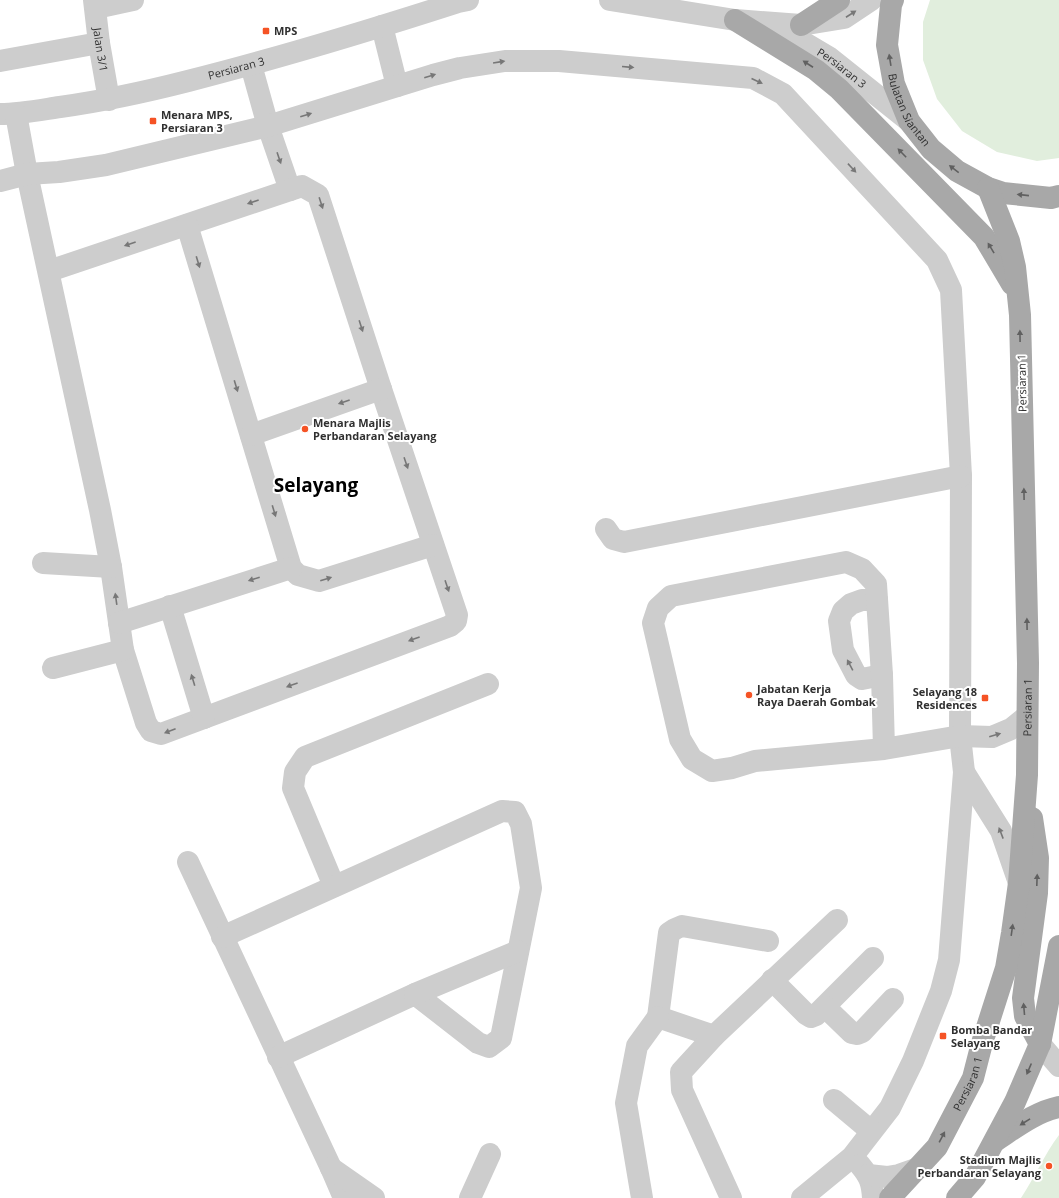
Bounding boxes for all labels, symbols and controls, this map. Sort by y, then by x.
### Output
one-way arrow [846,10,856,18]
place label: MPS [274,23,297,38]
street label: Jalan 3/1 [90,26,112,73]
marker: MPS [261,26,271,36]
street label: Persiaran 3 [815,44,870,91]
street label: Persiaran 3 [206,53,266,83]
one-way arrow [887,54,893,66]
one-way arrow [493,59,505,65]
one-way arrow [802,61,814,68]
one-way arrow [622,64,634,70]
street label: Bulatan Siantan [885,72,934,149]
one-way arrow [424,73,436,79]
one-way arrow [752,78,763,84]
place label: Menara MPS, Persiaran 3 [161,107,233,135]
one-way arrow [300,112,312,118]
marker: Menara MPS, Persiaran 3 [148,116,158,126]
one-way arrow [897,148,907,158]
one-way arrow [276,152,282,164]
one-way arrow [847,163,856,173]
one-way arrow [949,164,960,173]
one-way arrow [1017,192,1029,198]
one-way arrow [318,197,324,209]
one-way arrow [247,199,259,205]
one-way arrow [124,241,136,247]
one-way arrow [987,242,994,254]
one-way arrow [195,256,201,268]
one-way arrow [358,321,364,333]
one-way arrow [1017,330,1024,342]
street label: Persiaran 1 [1013,354,1030,412]
one-way arrow [233,381,239,393]
one-way arrow [338,400,350,406]
place label: Menara Majlis Perbandaran Selayang [313,415,437,443]
marker: Menara Majlis Perbandaran Selayang [300,424,310,434]
one-way arrow [403,458,409,470]
district label: Selayang [274,472,358,498]
one-way arrow [1021,487,1027,500]
one-way arrow [271,505,277,517]
one-way arrow [320,576,332,582]
one-way arrow [248,577,260,583]
one-way arrow [444,581,450,593]
one-way arrow [113,593,119,605]
one-way arrow [1024,617,1030,630]
one-way arrow [407,637,419,643]
one-way arrow [847,659,854,671]
one-way arrow [190,674,196,686]
street label: Persiaran 1 [1019,678,1035,736]
place label: Jabatan Kerja Raya Daerah Gombak [756,681,876,709]
one-way arrow [285,682,297,688]
place label: Selayang 18 Residences [913,684,978,712]
marker: Jabatan Kerja Raya Daerah Gombak [744,690,754,700]
marker: Selayang 18 Residences [980,693,990,703]
one-way arrow [164,728,176,734]
one-way arrow [990,732,1002,738]
one-way arrow [997,827,1003,839]
one-way arrow [1034,873,1040,886]
one-way arrow [1009,924,1015,936]
one-way arrow [1021,1003,1027,1015]
place label: Bomba Bandar Selayang [951,1022,1032,1050]
marker: Bomba Bandar Selayang [938,1031,948,1041]
street label: Persiaran 1 [949,1055,985,1113]
one-way arrow [1026,1063,1032,1075]
one-way arrow [1020,1118,1030,1126]
one-way arrow [939,1131,945,1142]
place label: Stadium Majlis Perbandaran Selayang [918,1152,1042,1180]
marker: Stadium Majlis Perbandaran Selayang [1044,1161,1054,1171]

